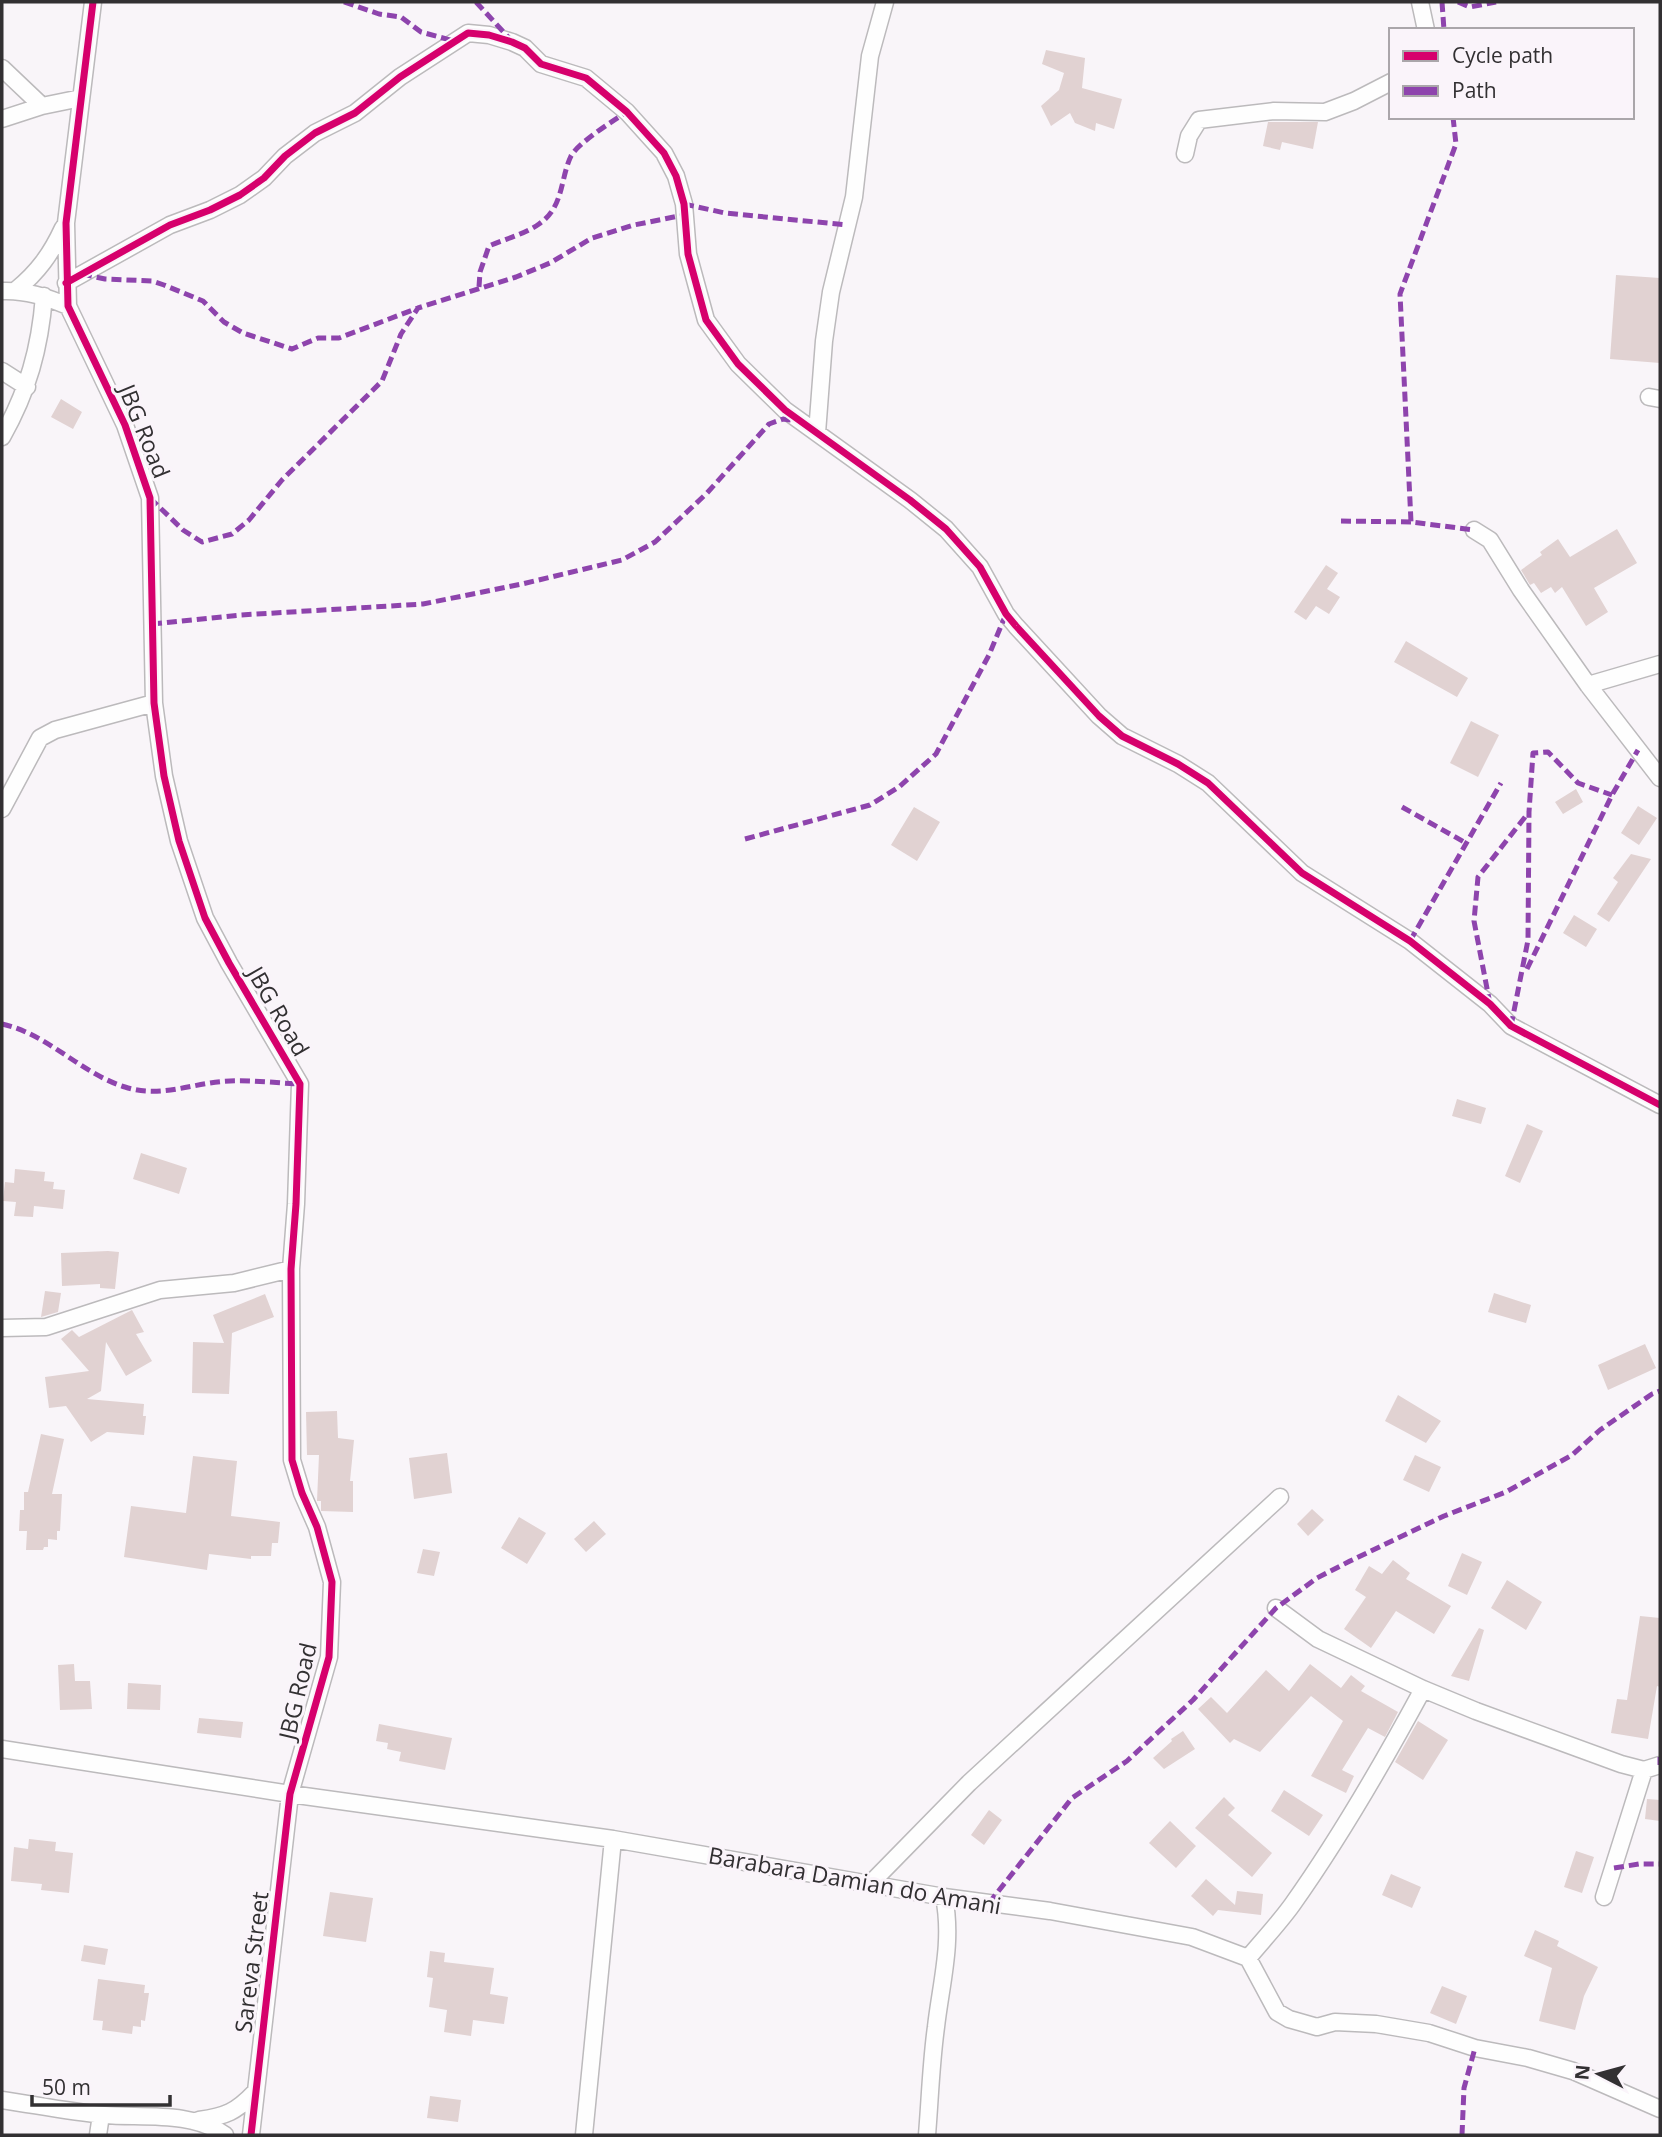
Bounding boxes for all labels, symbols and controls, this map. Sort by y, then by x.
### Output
legend [1389,28,1634,119]
text: Cycle path [1452,41,1553,69]
text: Path [1452,76,1497,104]
street label: JBG Road [111,377,178,483]
street label: JBG Road [239,959,318,1062]
street label: JBG Road [270,1639,324,1745]
street label: Barabara Damian do Amani [706,1838,1004,1922]
street label: Sareva Street [226,1889,276,2035]
north arrow [1564,2039,1634,2109]
text: N [1568,2063,1596,2081]
scale bar [32,2064,170,2108]
text: 50 m [42,2073,91,2101]

